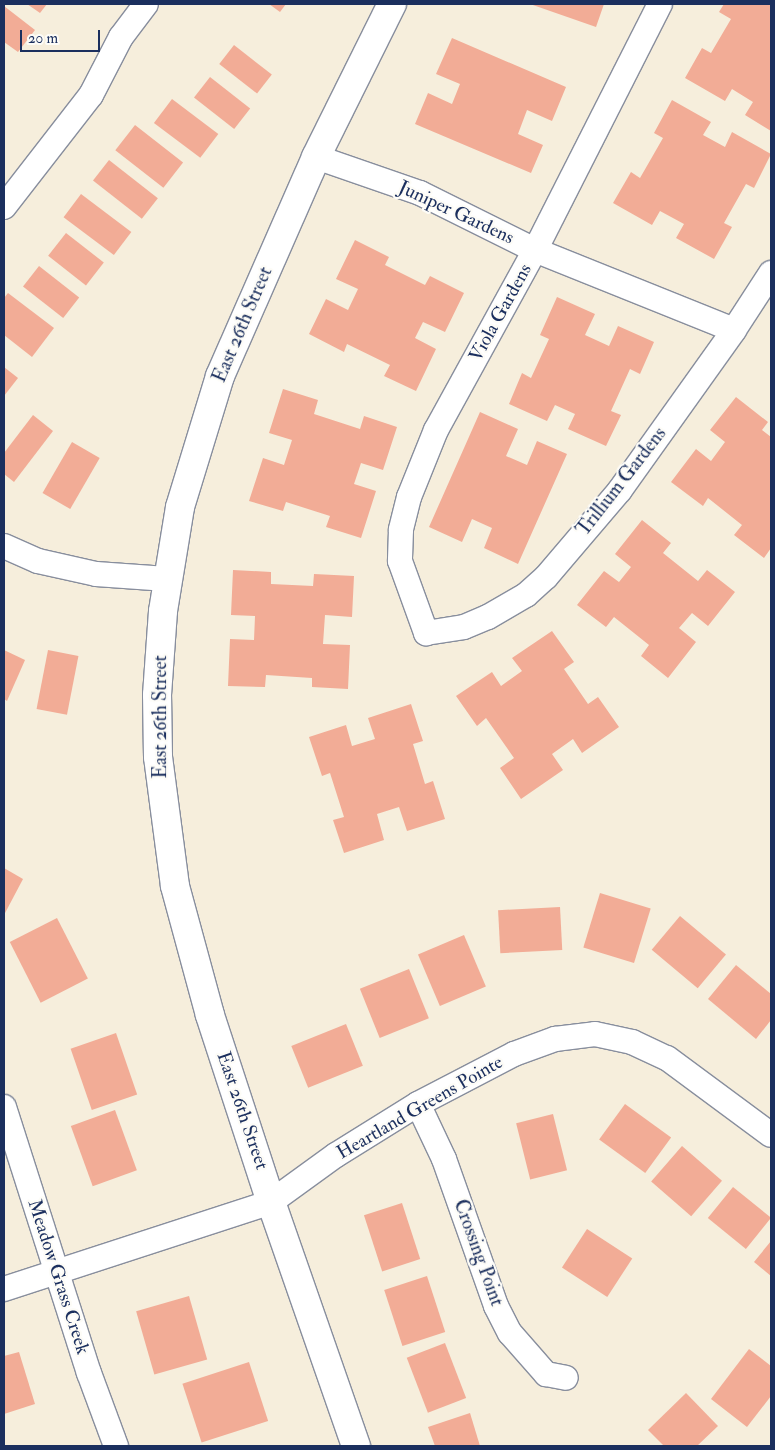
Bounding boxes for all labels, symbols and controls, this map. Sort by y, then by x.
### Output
scale bar [22,20,102,52]
text: 20 m [28,29,58,48]
street label: Juniper Gardens [395,176,517,250]
street label: Viola Gardens [465,260,537,366]
street label: East 26th Street [208,264,278,386]
street label: Trillium Gardens [572,423,672,541]
street label: East 26th Street [150,655,172,779]
street label: East 26th Street [211,1049,273,1173]
street label: Heartland Greens Pointe [333,1051,507,1165]
street label: Meadow Grass Creek [22,1197,94,1357]
street label: Crossing Point [448,1197,508,1309]

